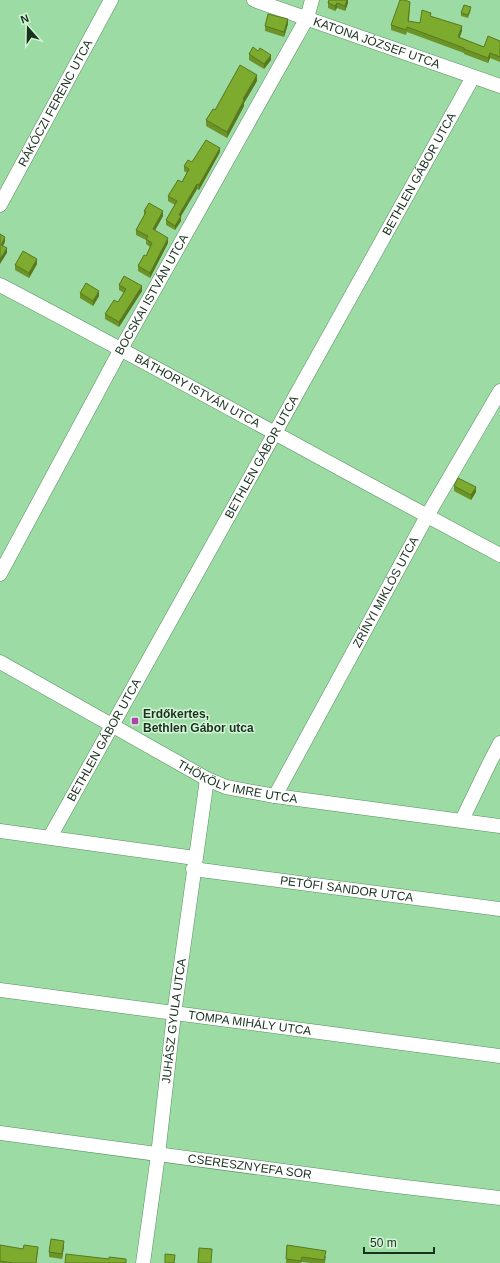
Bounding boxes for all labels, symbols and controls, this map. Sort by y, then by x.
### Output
north arrow [8,8,48,48]
text: N [19,12,30,26]
street label: KATONA JÓZSEF UTCA [312,14,442,71]
street label: RÁKÓCZI FERENC UTCA [15,37,95,169]
street label: BETHLEN GÁBOR UTCA [379,110,459,238]
street label: BOCSKAI ISTVÁN UTCA [112,232,191,357]
street label: BÁTHORY ISTVÁN UTCA [132,351,262,431]
street label: BETHLEN GÁBOR UTCA [222,393,301,521]
street label: ZRÍNYI MIKLÓS UTCA [350,534,421,650]
street label: BETHLEN GÁBOR UTCA [64,676,144,804]
place label: Erdőkertes, Bethlen Gábor utca [143,707,254,735]
marker: Erdőkertes, Bethlen Gábor utca [130,716,140,726]
street label: THÖKÖLY IMRE UTCA [175,757,298,806]
street label: PETŐFI SÁNDOR UTCA [279,873,414,905]
street label: JUHÁSZ GYULA UTCA [159,957,189,1084]
street label: TOMPA MIHÁLY UTCA [187,1008,312,1038]
street label: CSERESZNYEFA SOR [187,1151,313,1182]
scale bar [364,1229,434,1255]
text: 50 m [370,1236,397,1250]

